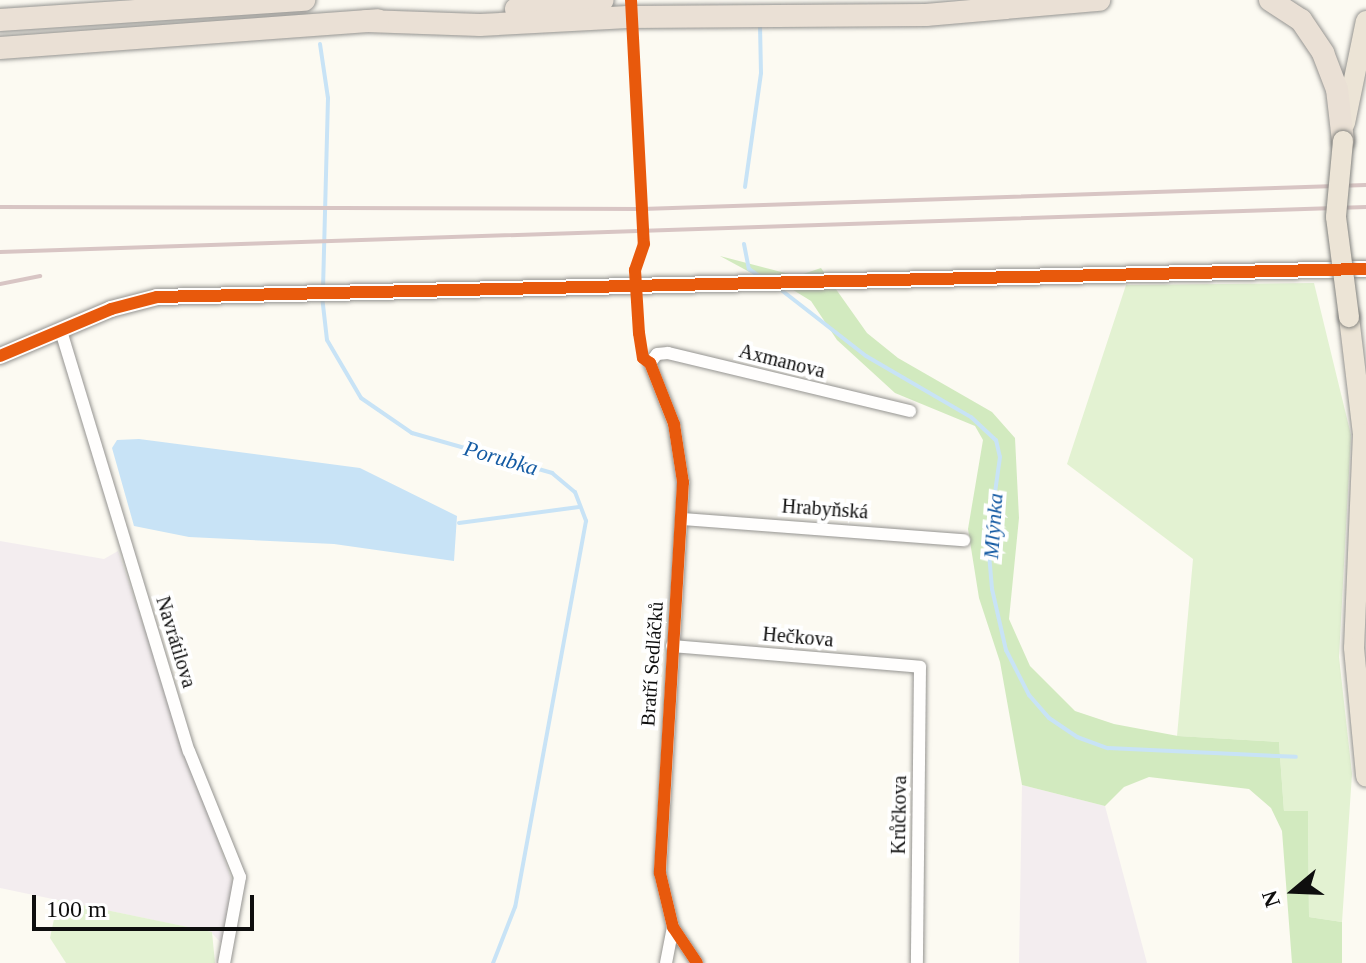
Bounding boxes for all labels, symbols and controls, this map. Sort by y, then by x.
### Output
street label: Axmanova [737,339,827,383]
water label: Porubka [461,435,541,481]
water label: Mlýnka [978,492,1008,560]
street label: Hrabyňská [781,494,869,524]
street label: Navrátilova [151,593,201,691]
street label: Bratří Sedláčků [636,601,668,727]
street label: Hečkova [762,622,834,652]
street label: Krůčkova [886,775,912,855]
north arrow [1254,851,1334,931]
scale bar [36,879,258,929]
text: N [1256,887,1285,911]
text: 100 m [46,896,107,922]

